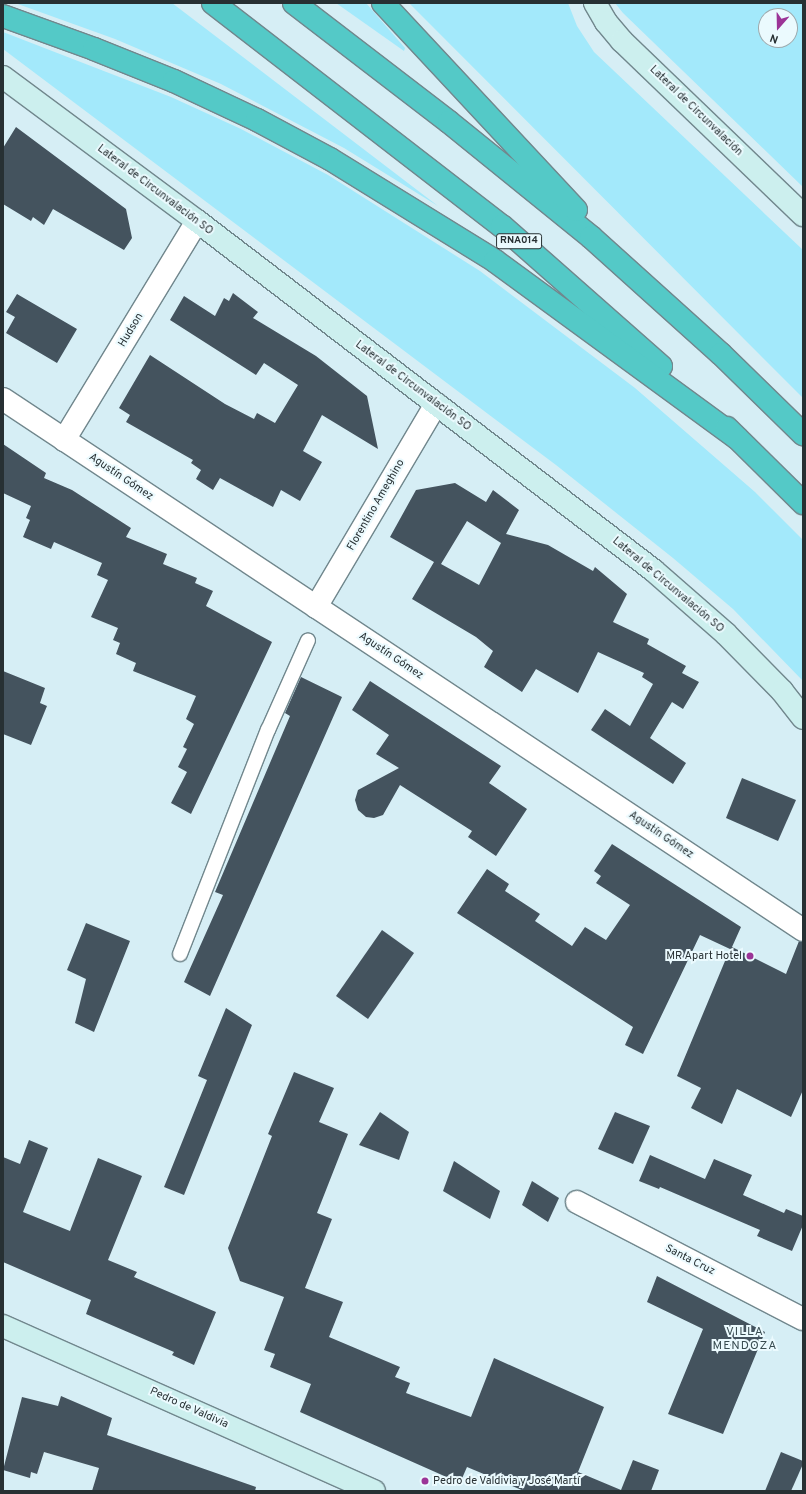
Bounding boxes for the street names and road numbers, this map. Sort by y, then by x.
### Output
street label: Lateral de Circunvalación [647,63,745,159]
street label: Lateral de Circunvalación SO [95,142,215,238]
road number: RNA014 [496,233,542,249]
street label: Hudson [116,311,146,349]
street label: Lateral de Circunvalación SO [353,338,473,434]
street label: Agustín Gómez [86,451,156,503]
street label: Florentino Ameghino [344,457,408,553]
street label: Lateral de Circunvalación SO [610,534,726,636]
street label: Agustín Gómez [356,630,426,682]
street label: Agustín Gómez [626,809,696,861]
street label: Santa Cruz [663,1242,717,1278]
street label: Pedro de Valdivia [148,1385,230,1431]

